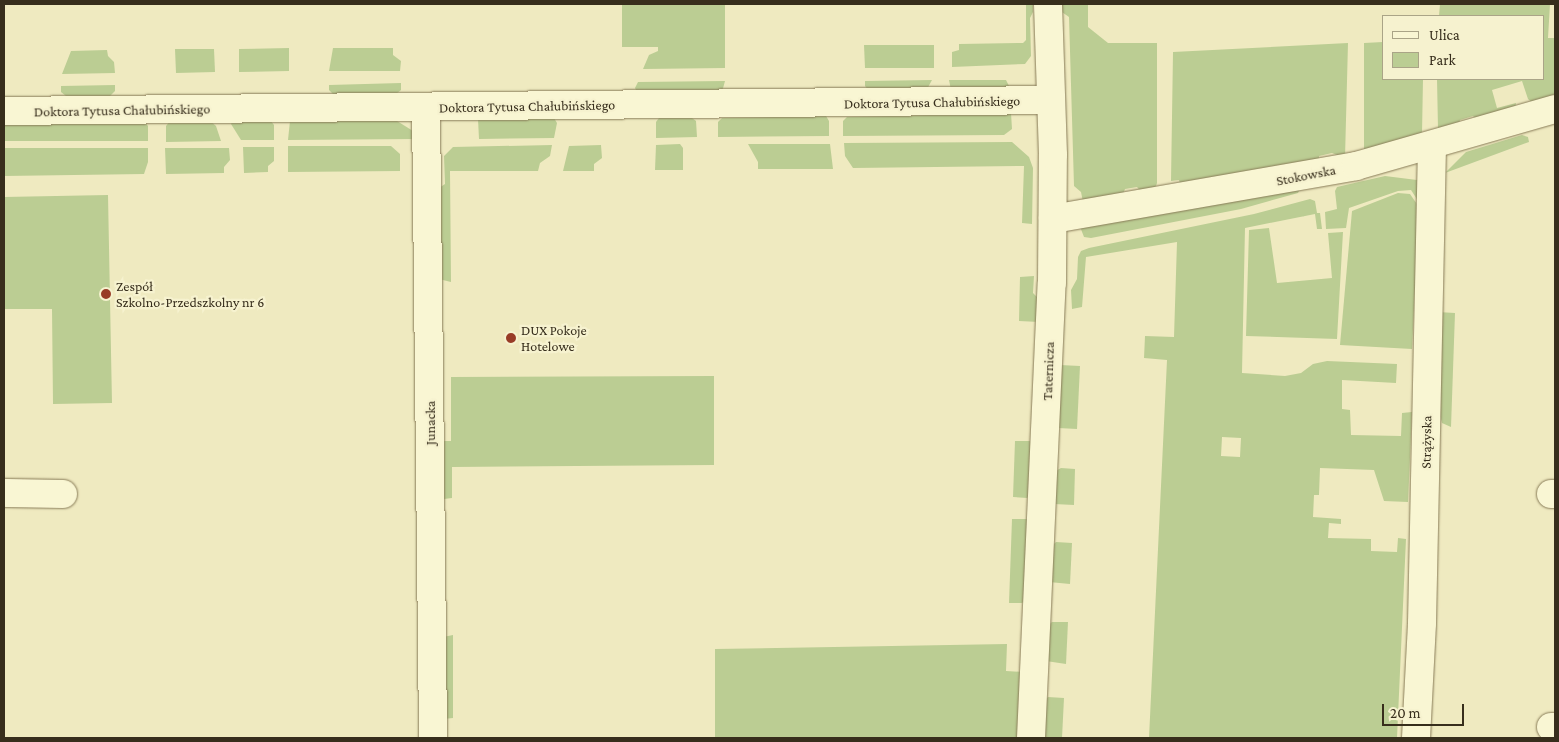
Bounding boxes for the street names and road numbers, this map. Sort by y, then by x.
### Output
street label: Doktora Tytusa Chałubińskiego [844,92,1020,112]
street label: Doktora Tytusa Chałubińskiego [439,96,615,116]
street label: Doktora Tytusa Chałubińskiego [34,100,210,120]
street label: Stokowska [1275,161,1337,189]
street label: Taternicza [1039,341,1057,401]
street label: Junacka [422,401,438,445]
street label: Strążyska [1417,415,1435,469]

